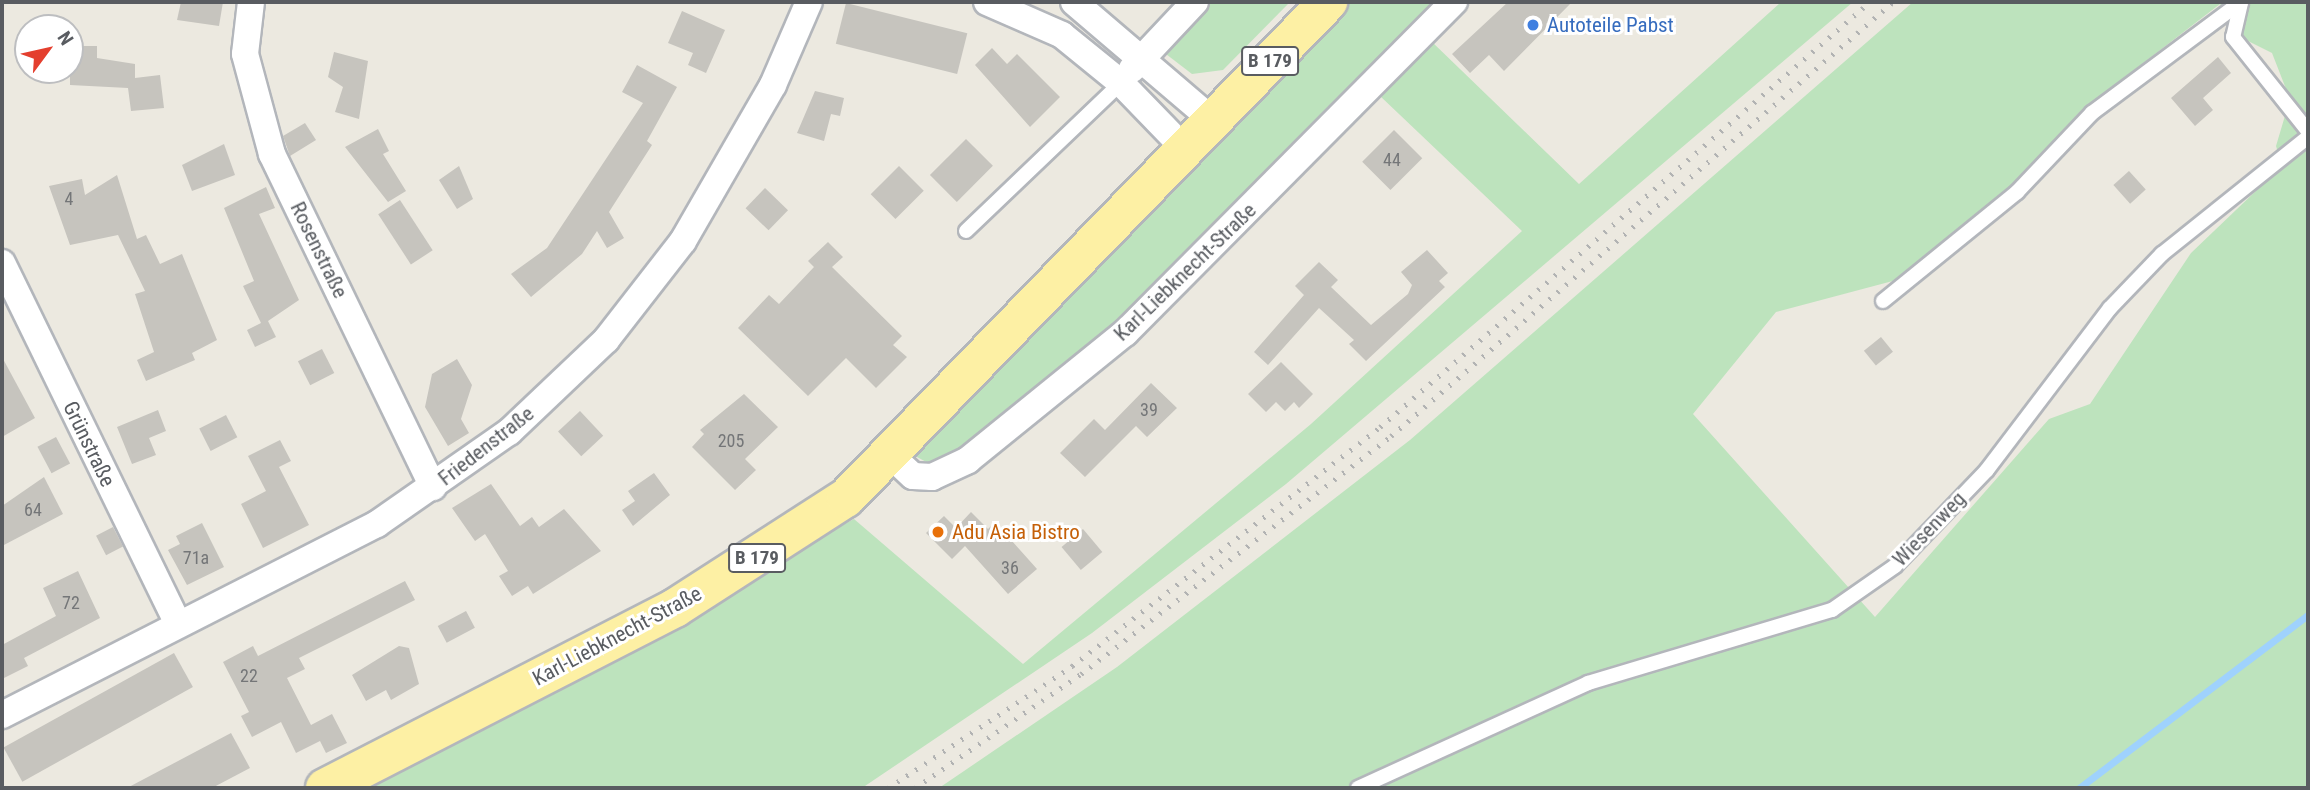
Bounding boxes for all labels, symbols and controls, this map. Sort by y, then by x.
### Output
place label: Autoteile Pabst [1547,12,1674,38]
north arrow [14,14,84,84]
marker: Autoteile Pabst [1525,17,1541,33]
text: N [53,27,78,50]
road number: B 179 [1240,45,1300,76]
house number: 44 [1383,149,1401,171]
house number: 4 [65,188,73,210]
street label: Rosenstraße [285,198,353,302]
street label: Karl-Liebknecht-Straße [1109,198,1261,346]
street label: Grünstraße [58,397,120,491]
house number: 39 [1140,399,1158,421]
street label: Friedenstraße [433,401,539,491]
house number: 205 [718,430,744,452]
street label: Wiesenweg [1887,486,1971,572]
house number: 64 [24,499,42,521]
place label: Adu Asia Bistro [952,519,1080,545]
marker: Adu Asia Bistro [930,524,946,540]
road number: B 179 [727,542,787,573]
house number: 71a [183,547,209,569]
house number: 36 [1001,557,1019,579]
street label: Karl-Liebknecht-Straße [528,581,706,691]
house number: 72 [62,592,80,614]
house number: 22 [240,665,258,687]

